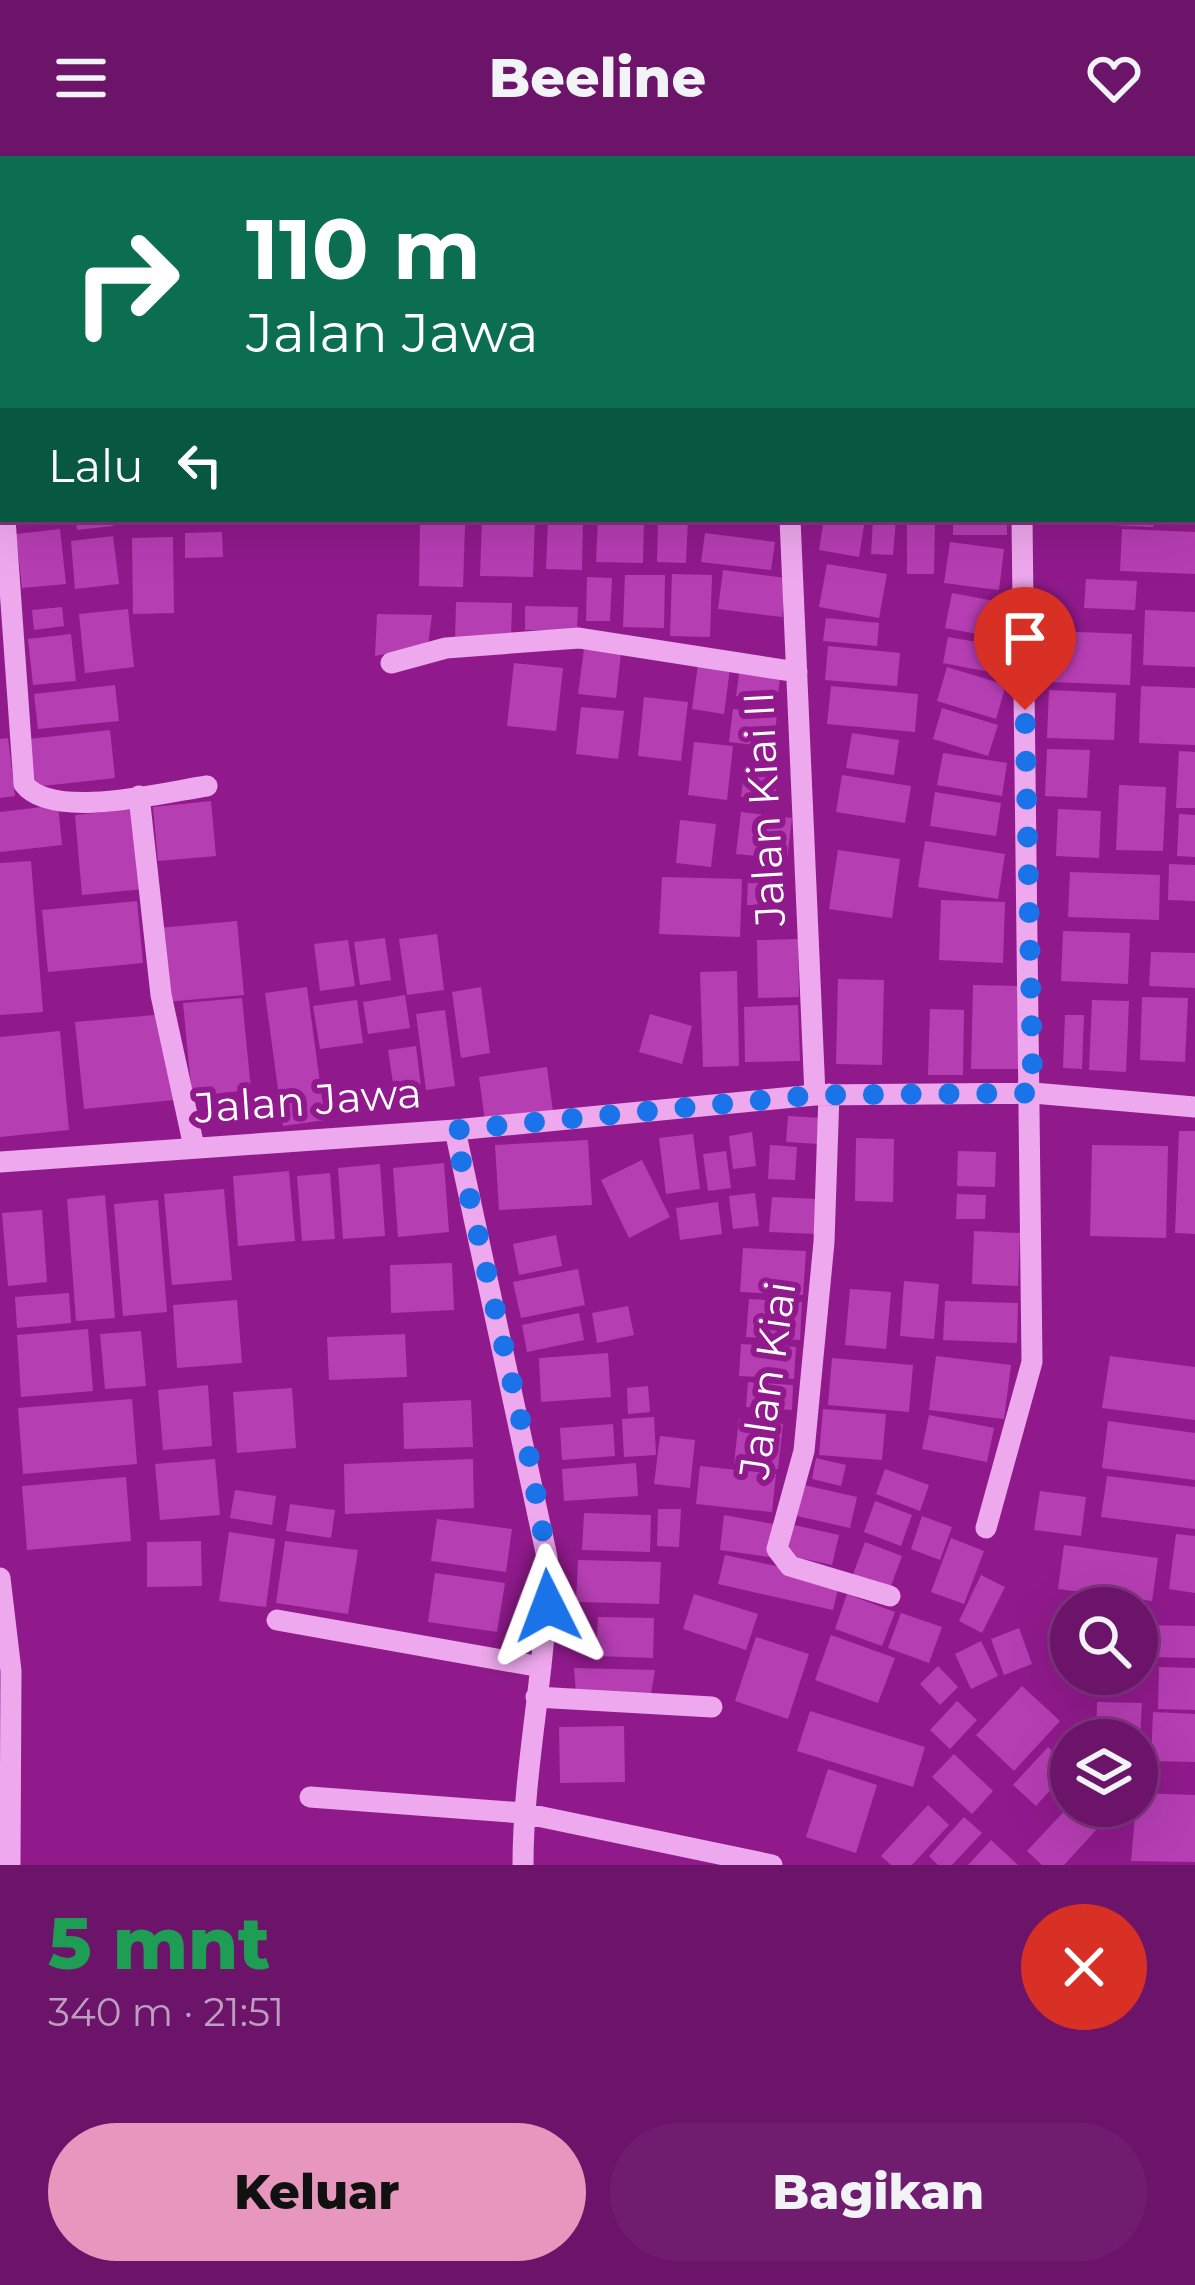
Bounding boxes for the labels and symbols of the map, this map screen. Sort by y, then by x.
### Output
pin [974,587,1076,710]
street label: Jalan Kiai II [732,690,796,929]
street label: Jalan Jawa [192,1066,423,1134]
street label: Jalan Kiai [727,1278,807,1483]
position arrow [485,1543,611,1669]

